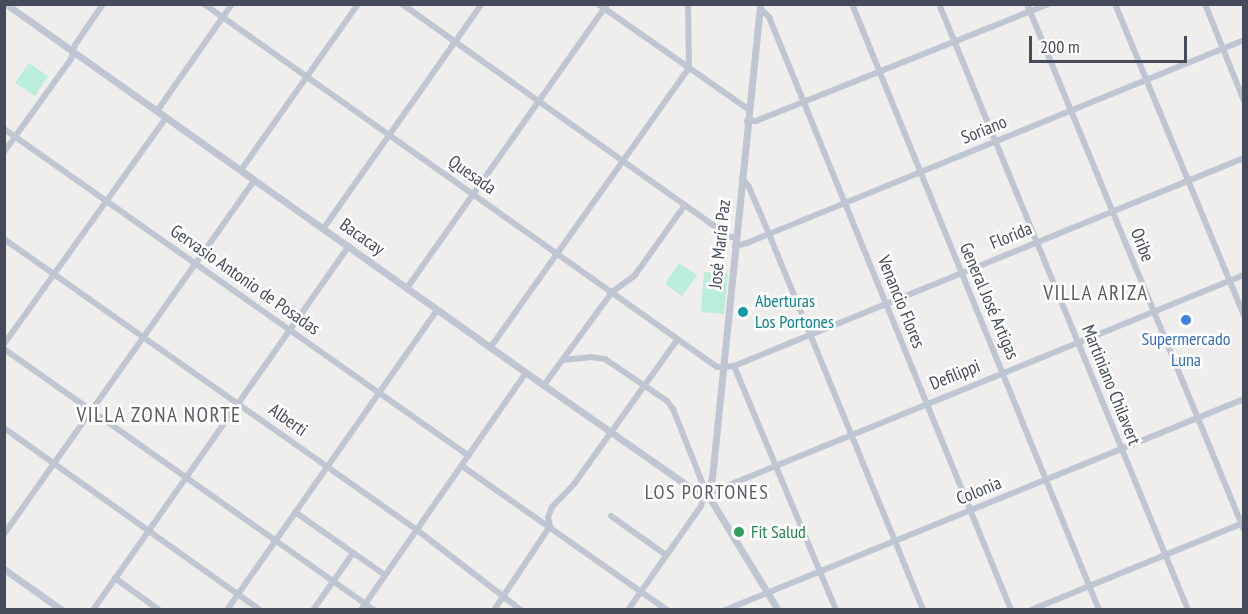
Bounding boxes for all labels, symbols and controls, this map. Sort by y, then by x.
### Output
scale bar [1032,24,1190,62]
text: 200 m [1040,35,1080,58]
street label: Soriano [958,111,1010,149]
street label: Quesada [444,151,500,199]
street label: José María Paz [705,198,735,290]
street label: Bacacay [335,214,389,260]
street label: Florida [987,218,1035,254]
street label: Gervasio Antonio de Posadas [166,220,324,340]
street label: Oribe [1126,225,1158,265]
street label: General José Artigas [955,239,1023,363]
street label: Venancio Flores [873,253,929,351]
district label: VILLA ARIZA [1043,280,1149,306]
place label: Aberturas Los Portones [755,291,834,334]
marker: Aberturas Los Portones [736,305,750,319]
marker: Supermercado Luna [1179,313,1193,327]
street label: Martiniano Chilavert [1077,322,1145,448]
place label: Supermercado Luna [1142,329,1230,372]
street label: Defilippi [927,355,983,395]
street label: Alberti [265,399,311,441]
district label: VILLA ZONA NORTE [76,402,242,428]
street label: Colonia [953,472,1005,510]
district label: LOS PORTONES [645,480,769,504]
place label: Fit Salud [751,521,806,543]
marker: Fit Salud [732,525,746,539]

